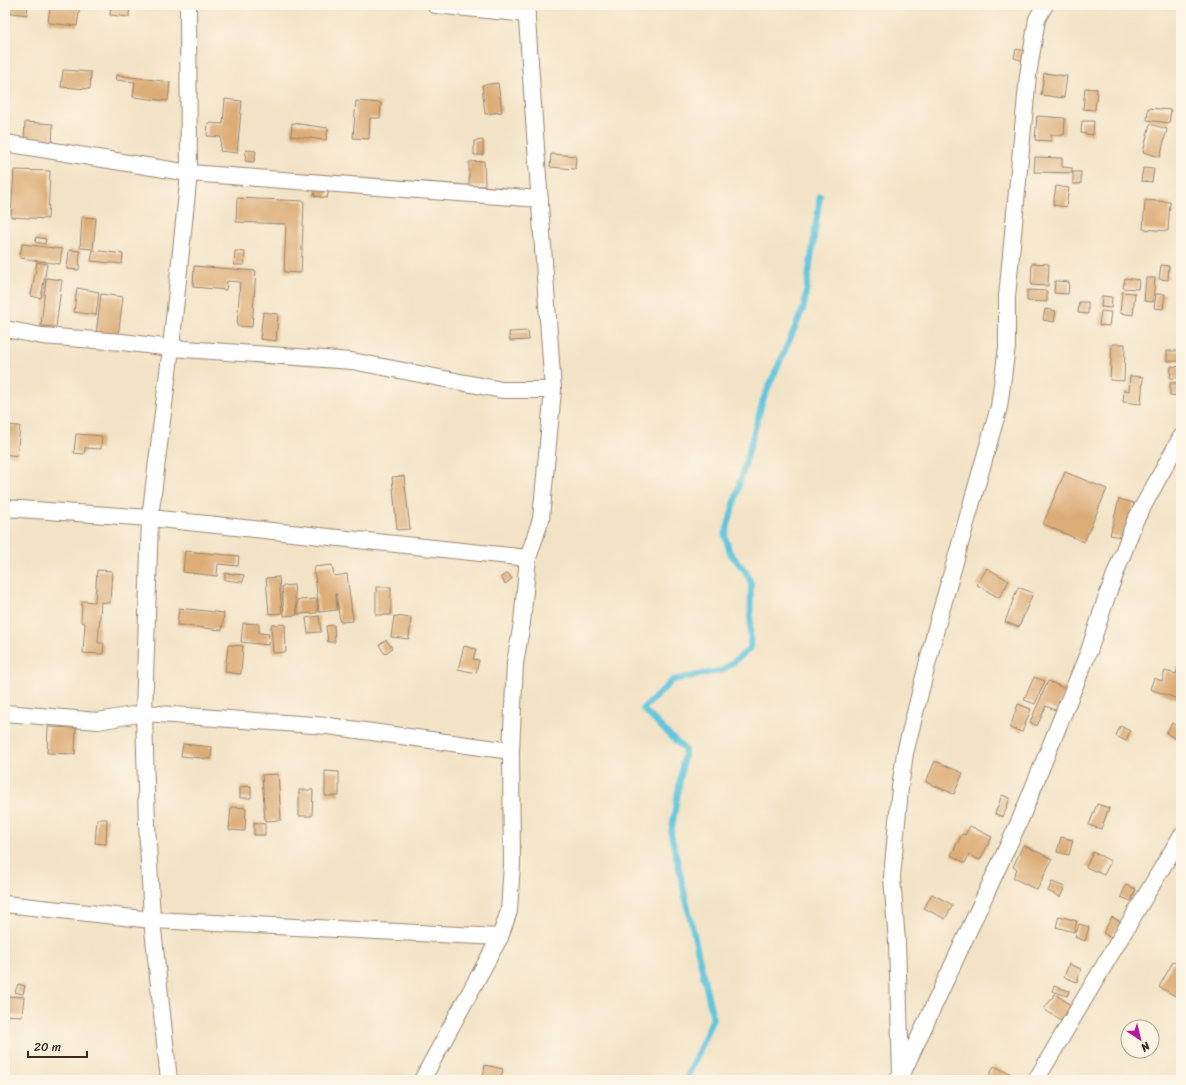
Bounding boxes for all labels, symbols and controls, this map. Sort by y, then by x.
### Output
north arrow [1120,1019,1160,1059]
scale bar [28,1033,87,1059]
text: 20 m [34,1036,61,1058]
text: N [1137,1036,1155,1057]

